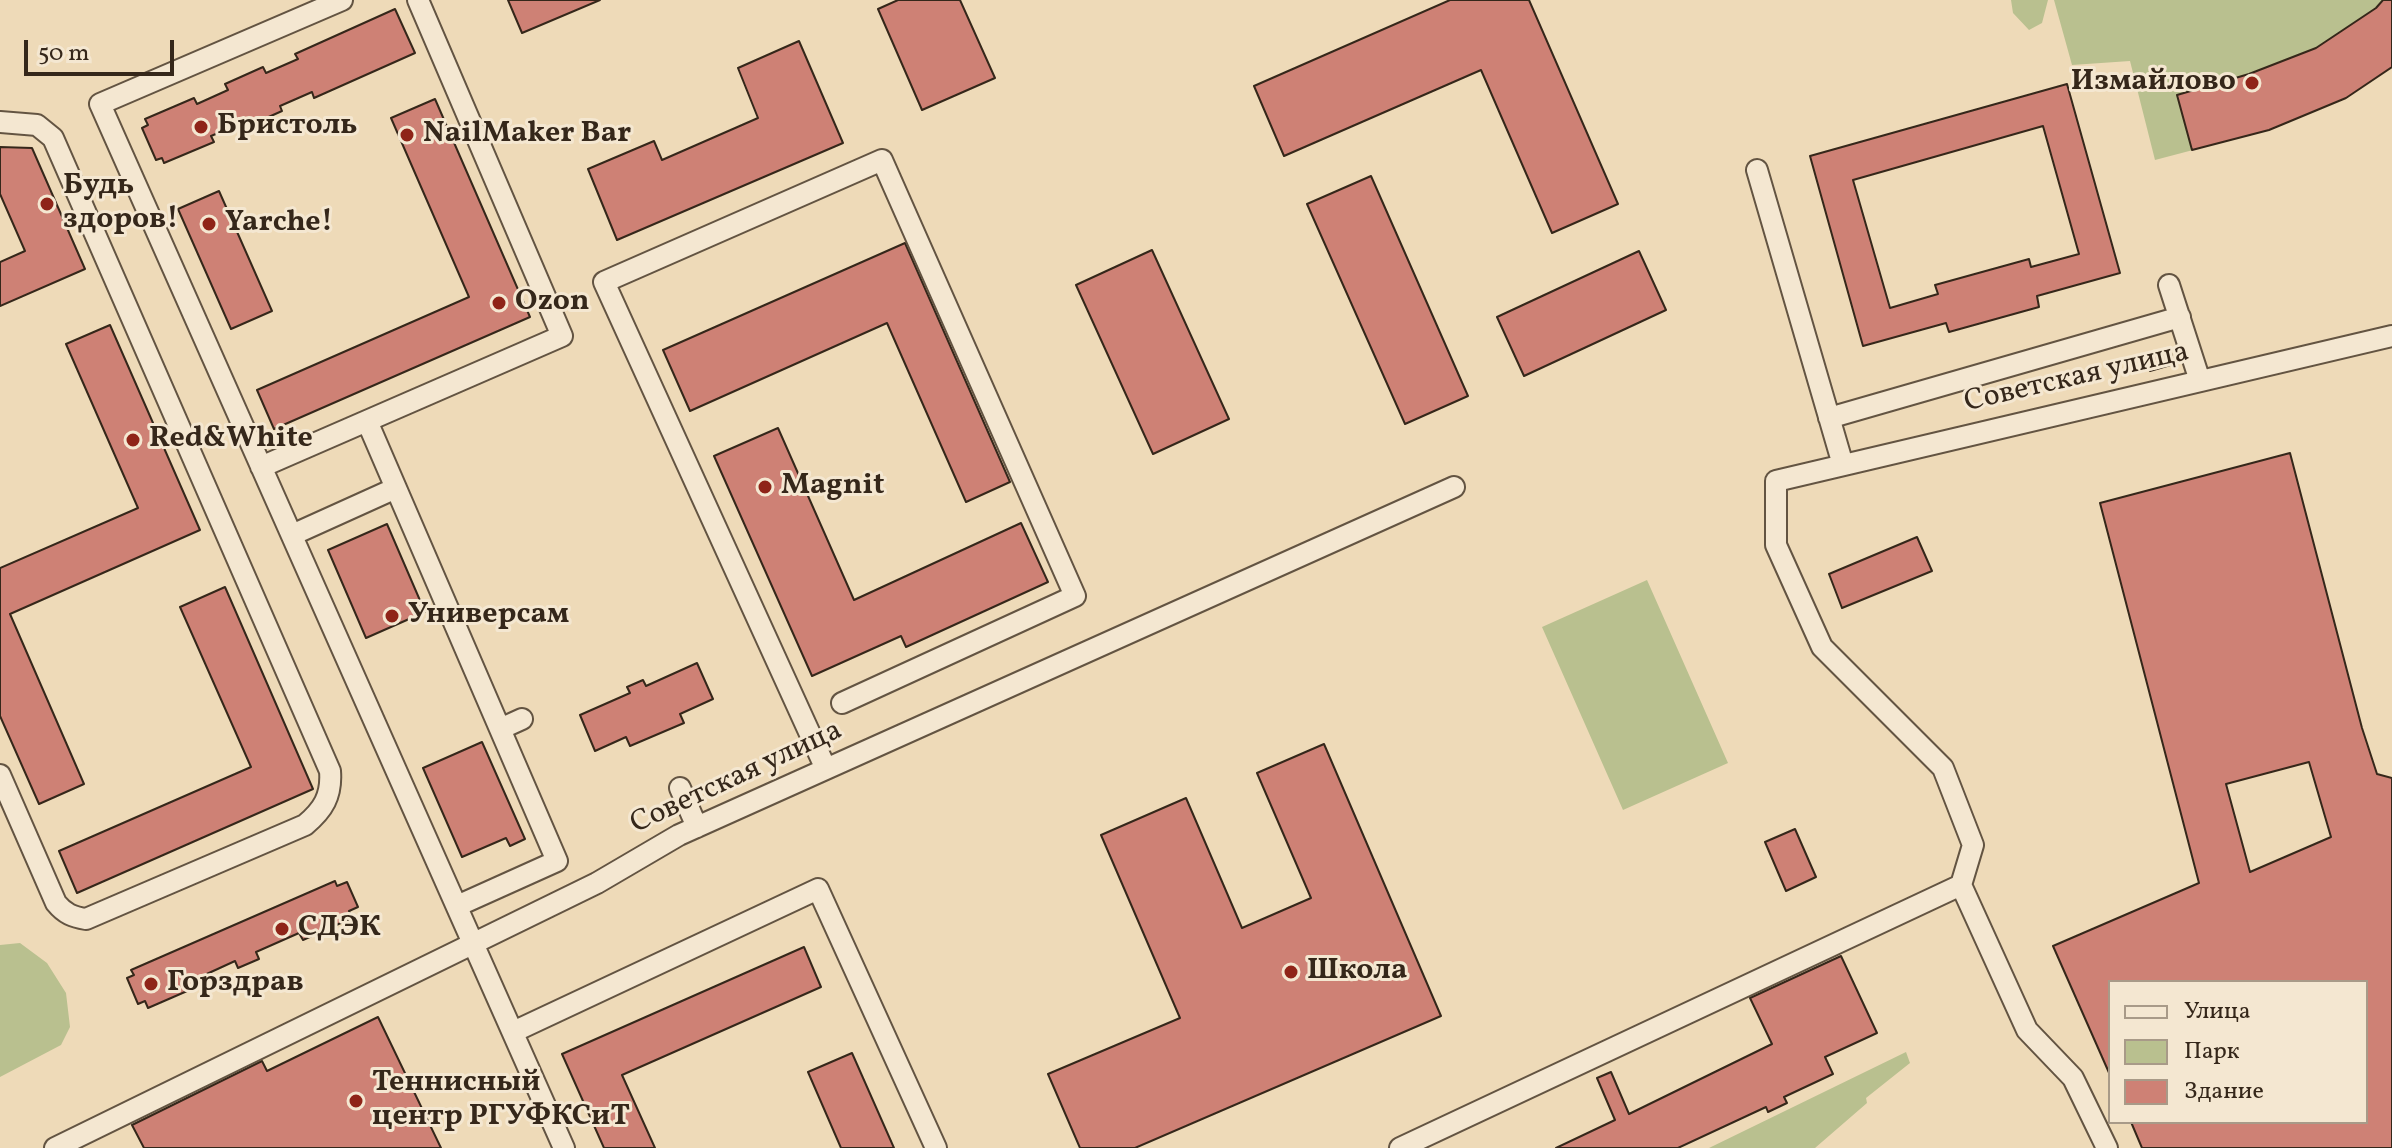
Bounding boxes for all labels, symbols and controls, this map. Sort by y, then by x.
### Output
scale bar [28,24,178,74]
text: 50 m [38,37,90,71]
place label: Измайлово [2071,65,2236,101]
marker: Измайлово [2243,74,2261,92]
place label: Бристоль [217,109,357,145]
place label: NailMaker Bar [423,117,631,153]
marker: Бристоль [192,118,210,136]
marker: NailMaker Bar [398,126,416,144]
place label: Будь здоров! [63,169,179,240]
marker: Будь здоров! [38,195,56,213]
place label: Yarche! [225,206,333,242]
marker: Yarche! [200,215,218,233]
place label: Ozon [515,285,589,321]
marker: Ozon [490,294,508,312]
street label: Советская улица [1961,336,2193,422]
place label: Red&White [149,422,313,458]
marker: Red&White [124,431,142,449]
place label: Magnit [781,469,884,505]
marker: Magnit [756,478,774,496]
place label: Универсам [408,598,569,634]
marker: Универсам [383,607,401,625]
street label: Советская улица [625,714,849,844]
place label: СДЭК [298,911,381,947]
marker: СДЭК [273,920,291,938]
place label: Школа [1307,954,1407,990]
marker: Школа [1282,963,1300,981]
place label: Горздрав [167,966,304,1002]
marker: Горздрав [142,975,160,993]
legend [2108,980,2368,1124]
text: Улица [2184,995,2251,1029]
text: Парк [2184,1035,2240,1069]
place label: Теннисный центр РГУФКСиТ [372,1066,630,1136]
text: Здание [2184,1075,2264,1109]
marker: Теннисный центр РГУФКСиТ [347,1092,365,1110]

